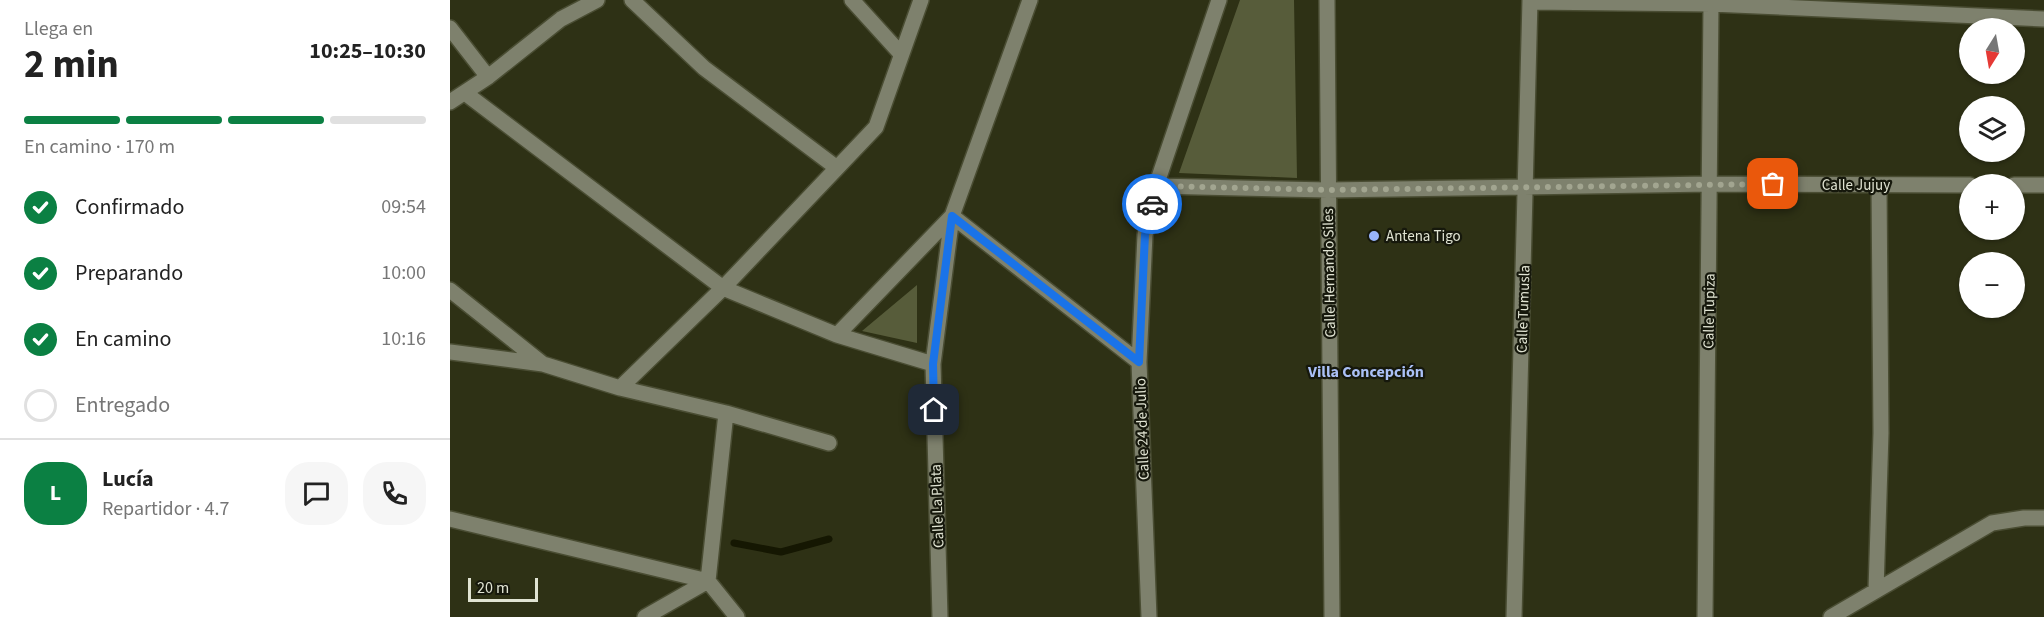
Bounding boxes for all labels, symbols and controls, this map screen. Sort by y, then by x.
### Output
text: Llega en [24,15,93,43]
north arrow [1959,18,2025,84]
map controls [1959,18,2025,318]
text: 10:25–10:30 [309,35,426,67]
text: 2 min [24,37,119,93]
button: layers [1959,96,2025,162]
text: En camino · 170 m [24,133,175,161]
pin [1747,158,1798,209]
icon: bag [1756,167,1789,200]
courier [1122,174,1182,234]
button: + [1959,174,2025,240]
street label: Calle Jujuy [1822,175,1890,196]
icon: car [1136,188,1169,221]
icon: check [24,191,57,224]
text: Confirmado [75,191,184,223]
text: 09:54 [381,193,426,221]
street label: Calle Hernando Siles [1318,208,1341,338]
place label: Antena Tigo [1386,226,1461,247]
marker: Antena Tigo [1367,229,1381,243]
button: − [1959,252,2025,318]
icon: check [24,257,57,290]
text: Preparando [75,257,183,289]
text: 10:00 [381,259,426,287]
street label: Calle Tumusla [1511,265,1536,353]
street label: Calle Tupiza [1698,273,1721,349]
icon: check [24,323,57,356]
text: En camino [75,323,172,355]
text: 10:16 [381,325,426,353]
district label: Villa Concepción [1307,361,1424,383]
street label: Calle 24 de Julio [1130,378,1155,480]
pin [908,384,959,435]
text: Entregado [75,389,170,421]
icon: home [917,393,950,426]
button: chat [285,462,348,525]
button: phone [363,462,426,525]
text: Lucía [102,463,154,495]
street label: Calle La Plata [926,464,949,548]
text: L [50,477,61,509]
text: Repartidor · 4.7 [102,495,229,523]
scale bar [468,575,538,602]
text: 20 m [477,577,509,599]

